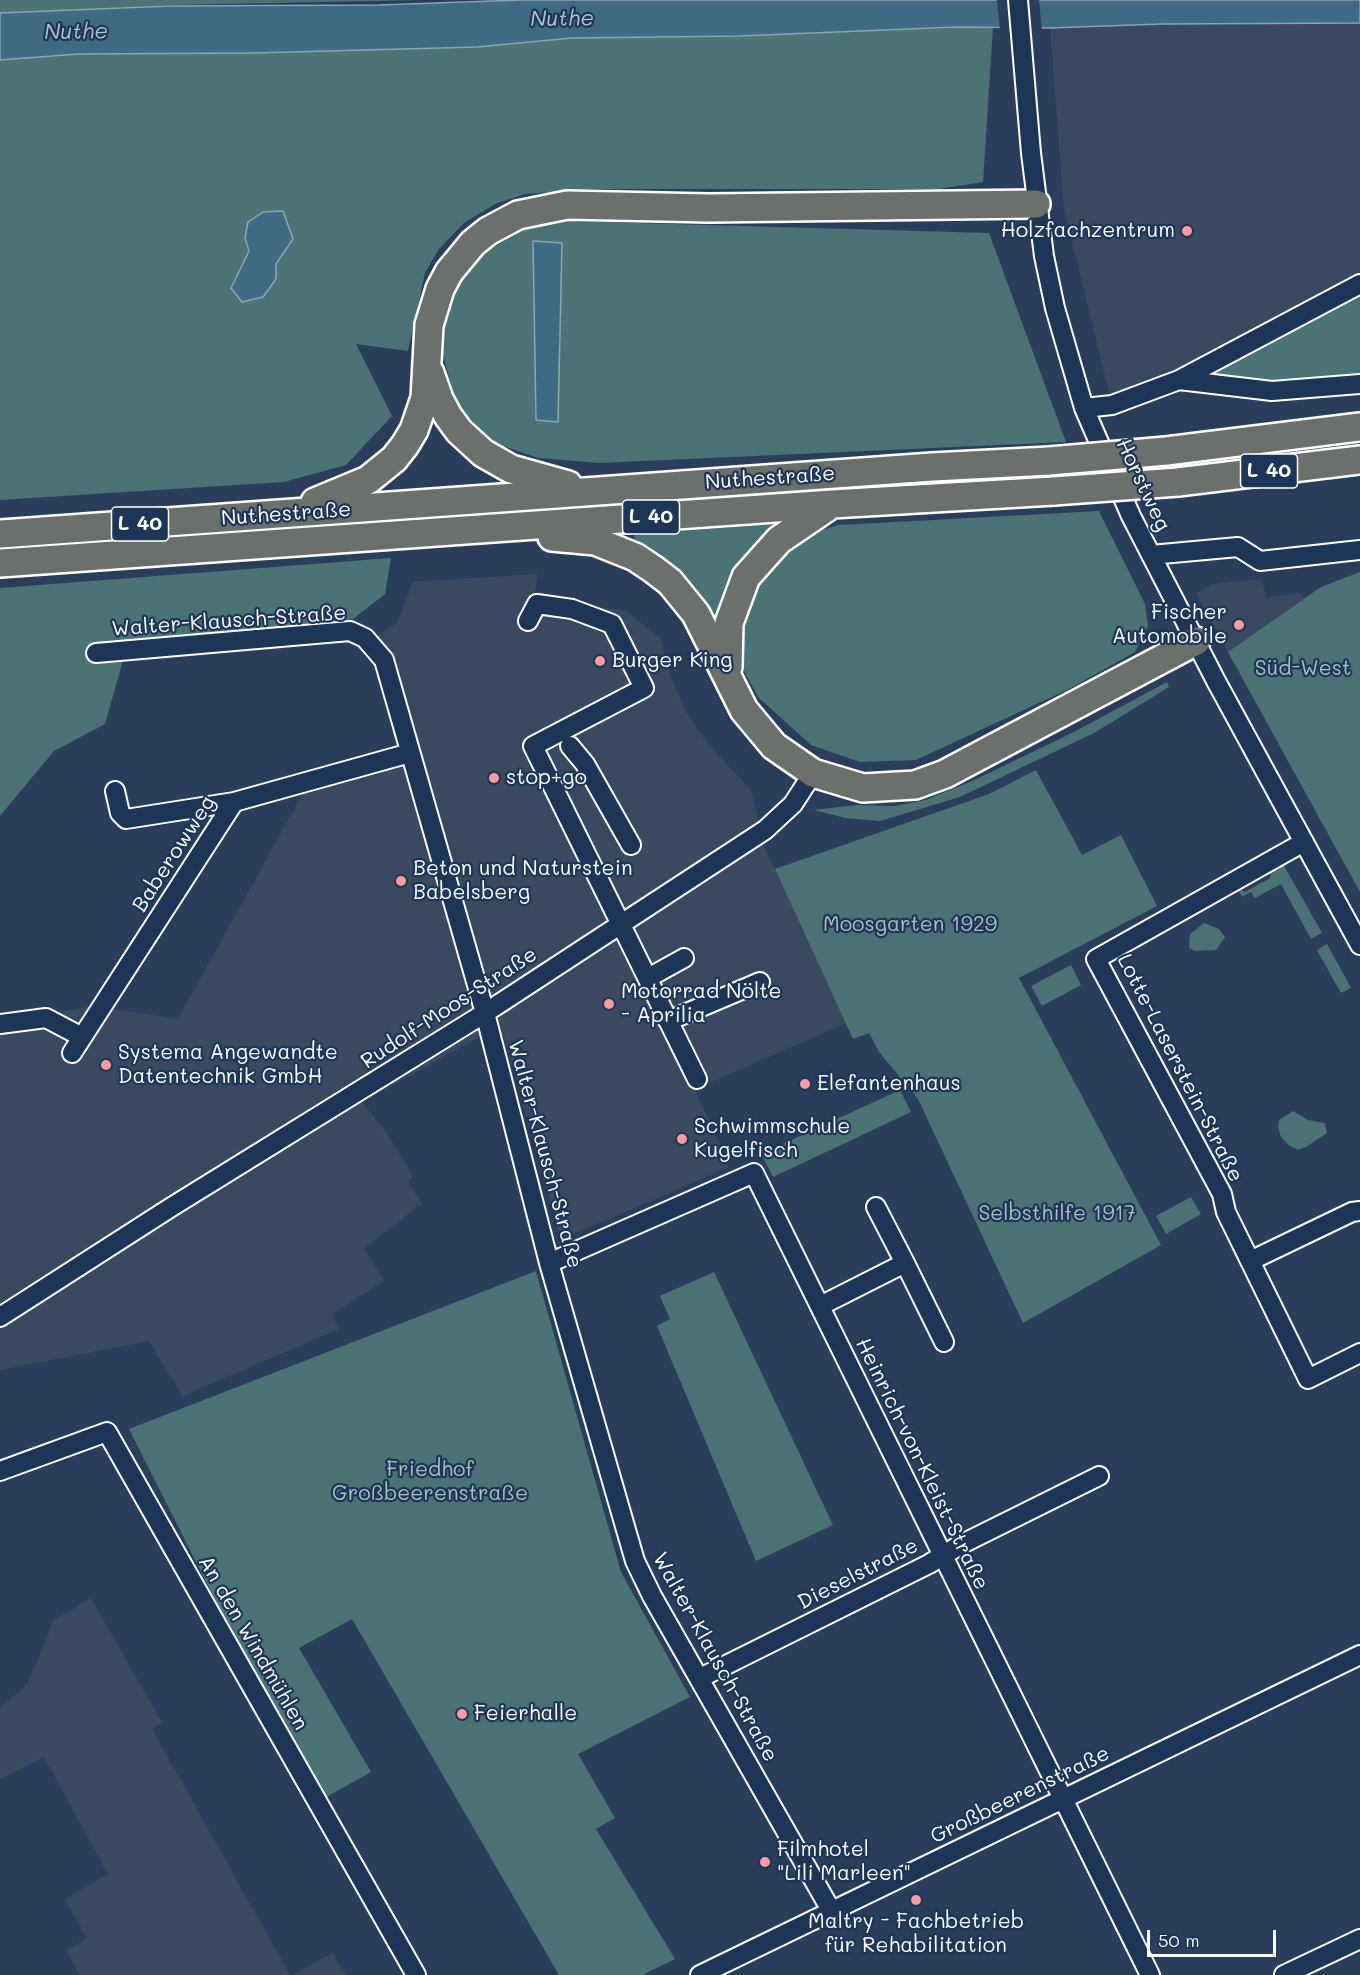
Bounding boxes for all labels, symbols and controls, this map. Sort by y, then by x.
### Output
water label: Nuthe [530,5,594,33]
water label: Nuthe [44,18,108,46]
place label: Holzfachzentrum [1001,218,1175,244]
marker: Holzfachzentrum [1180,224,1194,238]
street label: Horstweg [1111,435,1175,535]
road number: L 40 [1240,454,1298,488]
street label: Nuthestraße [704,461,836,495]
street label: Nuthestraße [220,497,352,531]
road number: L 40 [622,500,680,534]
road number: L 40 [112,507,168,541]
street label: Walter-Klausch-Straße [111,600,347,642]
place label: Fischer Automobile [1112,600,1227,650]
marker: Fischer Automobile [1232,618,1246,632]
place label: Burger King [612,648,732,674]
marker: Burger King [593,654,607,668]
park label: Süd-West [1255,656,1351,682]
place label: stop+go [506,765,587,791]
marker: stop+go [487,771,501,785]
street label: Baberowweg [127,791,221,917]
place label: Beton und Naturstein Babelsberg [413,856,633,906]
marker: Beton und Naturstein Babelsberg [394,874,408,888]
park label: Moosgarten 1929 [823,912,997,938]
street label: Rudolf-Moos-Straße [356,942,542,1074]
street label: Lotte-Laserstein-Straße [1112,950,1248,1186]
place label: Motorrad Nölte - Aprilia [621,979,782,1029]
marker: Motorrad Nölte - Aprilia [602,997,616,1011]
street label: Walter-Klausch-Straße [502,1037,588,1271]
place label: Systema Angewandte Datentechnik GmbH [118,1040,338,1090]
marker: Systema Angewandte Datentechnik GmbH [99,1058,113,1072]
place label: Elefantenhaus [817,1071,961,1097]
marker: Elefantenhaus [798,1077,812,1091]
place label: Schwimmschule Kugelfisch [694,1114,850,1164]
marker: Schwimmschule Kugelfisch [675,1132,689,1146]
park label: Selbsthilfe 1917 [978,1201,1136,1227]
street label: Heinrich-von-Kleist-Straße [850,1334,994,1594]
park label: Friedhof Großbeerenstraße [332,1457,528,1507]
street label: Dieselstraße [794,1533,922,1615]
street label: Walter-Klausch-Straße [647,1548,783,1766]
street label: An den Windmühlen [193,1551,313,1735]
place label: Feierhalle [474,1701,577,1727]
marker: Feierhalle [455,1707,469,1721]
street label: Großbeerenstraße [926,1741,1114,1849]
place label: Filmhotel "Lili Marleen" [777,1837,911,1887]
marker: Filmhotel "Lili Marleen" [758,1855,772,1869]
marker: Maltry - Fachbetrieb für Rehabilitation [909,1893,923,1907]
place label: Maltry - Fachbetrieb für Rehabilitation [808,1909,1024,1959]
scale bar [1150,1918,1279,1956]
text: 50 m [1158,1928,1200,1952]

